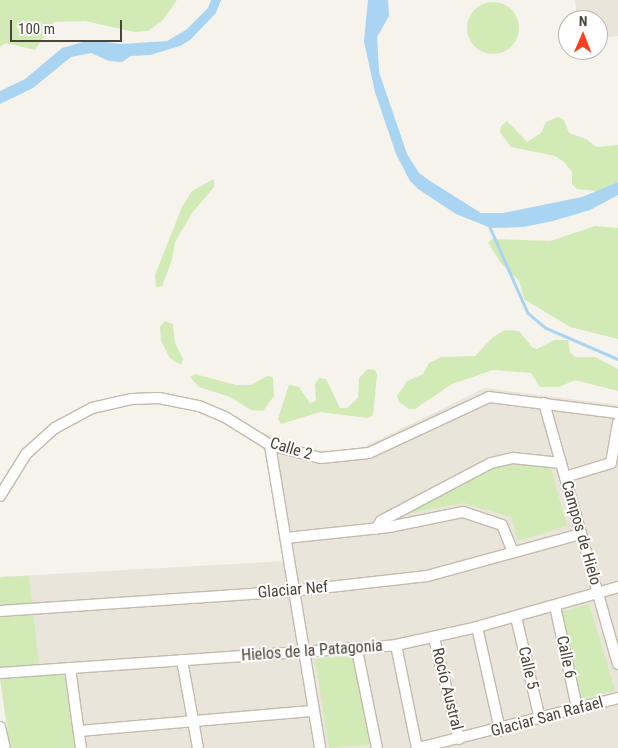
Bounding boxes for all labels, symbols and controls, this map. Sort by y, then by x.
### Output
scale bar [12,10,125,42]
north arrow [558,10,608,60]
text: N [579,13,588,29]
text: 100 m [18,20,55,38]
street label: Calle 2 [268,434,314,464]
street label: Campos de Hielo [557,479,605,587]
street label: Glaciar Nef [257,577,329,603]
street label: Calle 6 [552,634,580,680]
street label: Hielos de la Patagonia [241,636,383,666]
street label: Calle 5 [514,645,542,691]
street label: Rocío Austral [428,646,466,732]
street label: Glaciar San Rafael [489,693,605,741]

